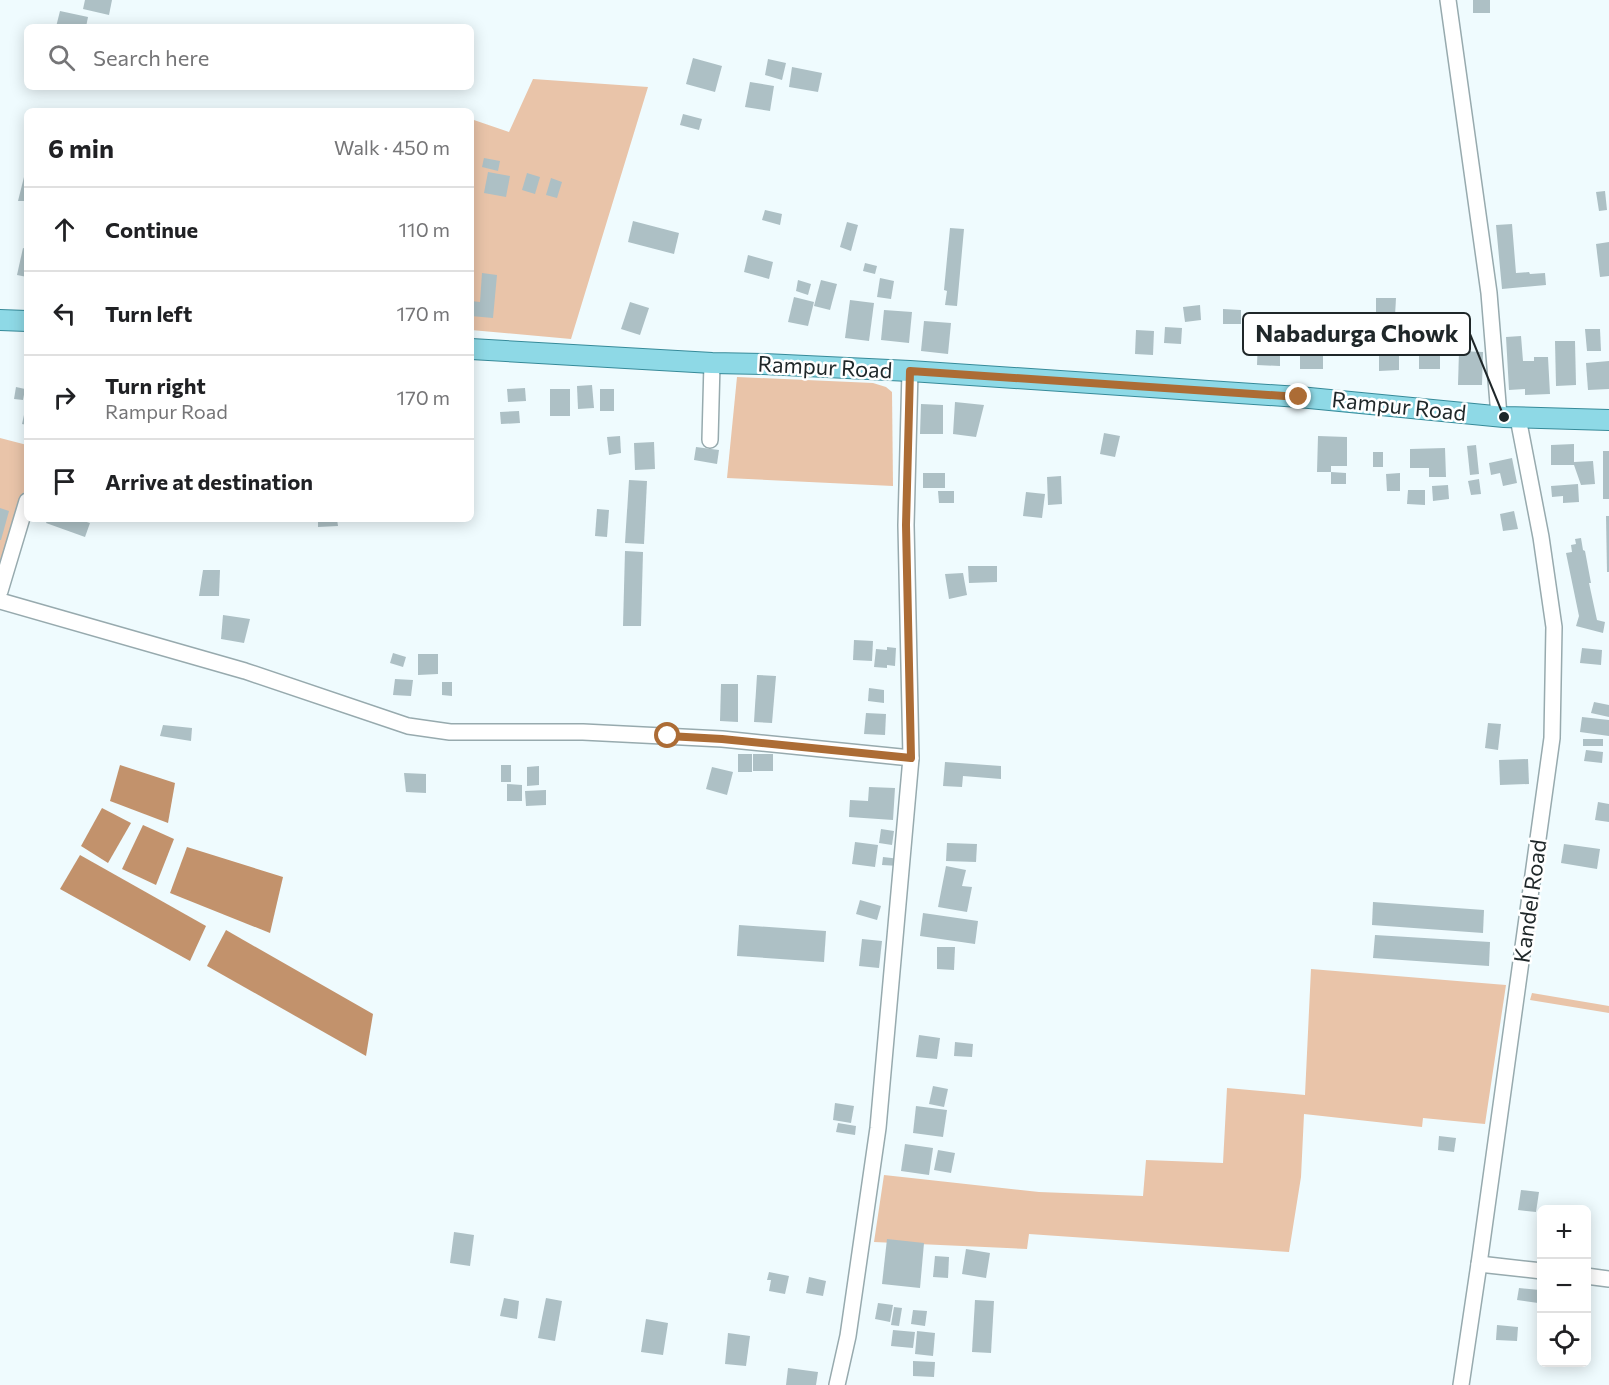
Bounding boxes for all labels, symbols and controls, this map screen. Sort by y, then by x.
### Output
search box [24,24,474,90]
icon: search [45,41,78,74]
text: Search here [93,44,209,71]
text: 6 min [48,132,114,163]
text: Walk · 450 m [334,135,450,159]
icon: ahead [48,213,81,246]
text: Continue [105,216,198,243]
text: 110 m [399,217,450,241]
icon: left [48,297,81,330]
text: Turn left [105,300,192,327]
text: 170 m [397,301,450,325]
callout: Nabadurga Chowk [1243,313,1470,355]
text: Nabadurga Chowk [1255,318,1459,347]
street label: Rampur Road [757,349,893,384]
text: Turn right [105,372,206,399]
icon: right [48,381,81,414]
route end [1285,383,1311,409]
text: 170 m [397,385,450,409]
street label: Rampur Road [1330,385,1468,426]
text: Rampur Road [105,399,228,423]
icon: arrive [48,465,81,498]
text: Arrive at destination [105,468,313,495]
route start [654,722,680,748]
street label: Kandel Road [1507,837,1552,964]
map controls [1537,1205,1591,1367]
button: + [1537,1205,1591,1259]
button: − [1537,1259,1591,1313]
button: locate [1537,1313,1591,1367]

